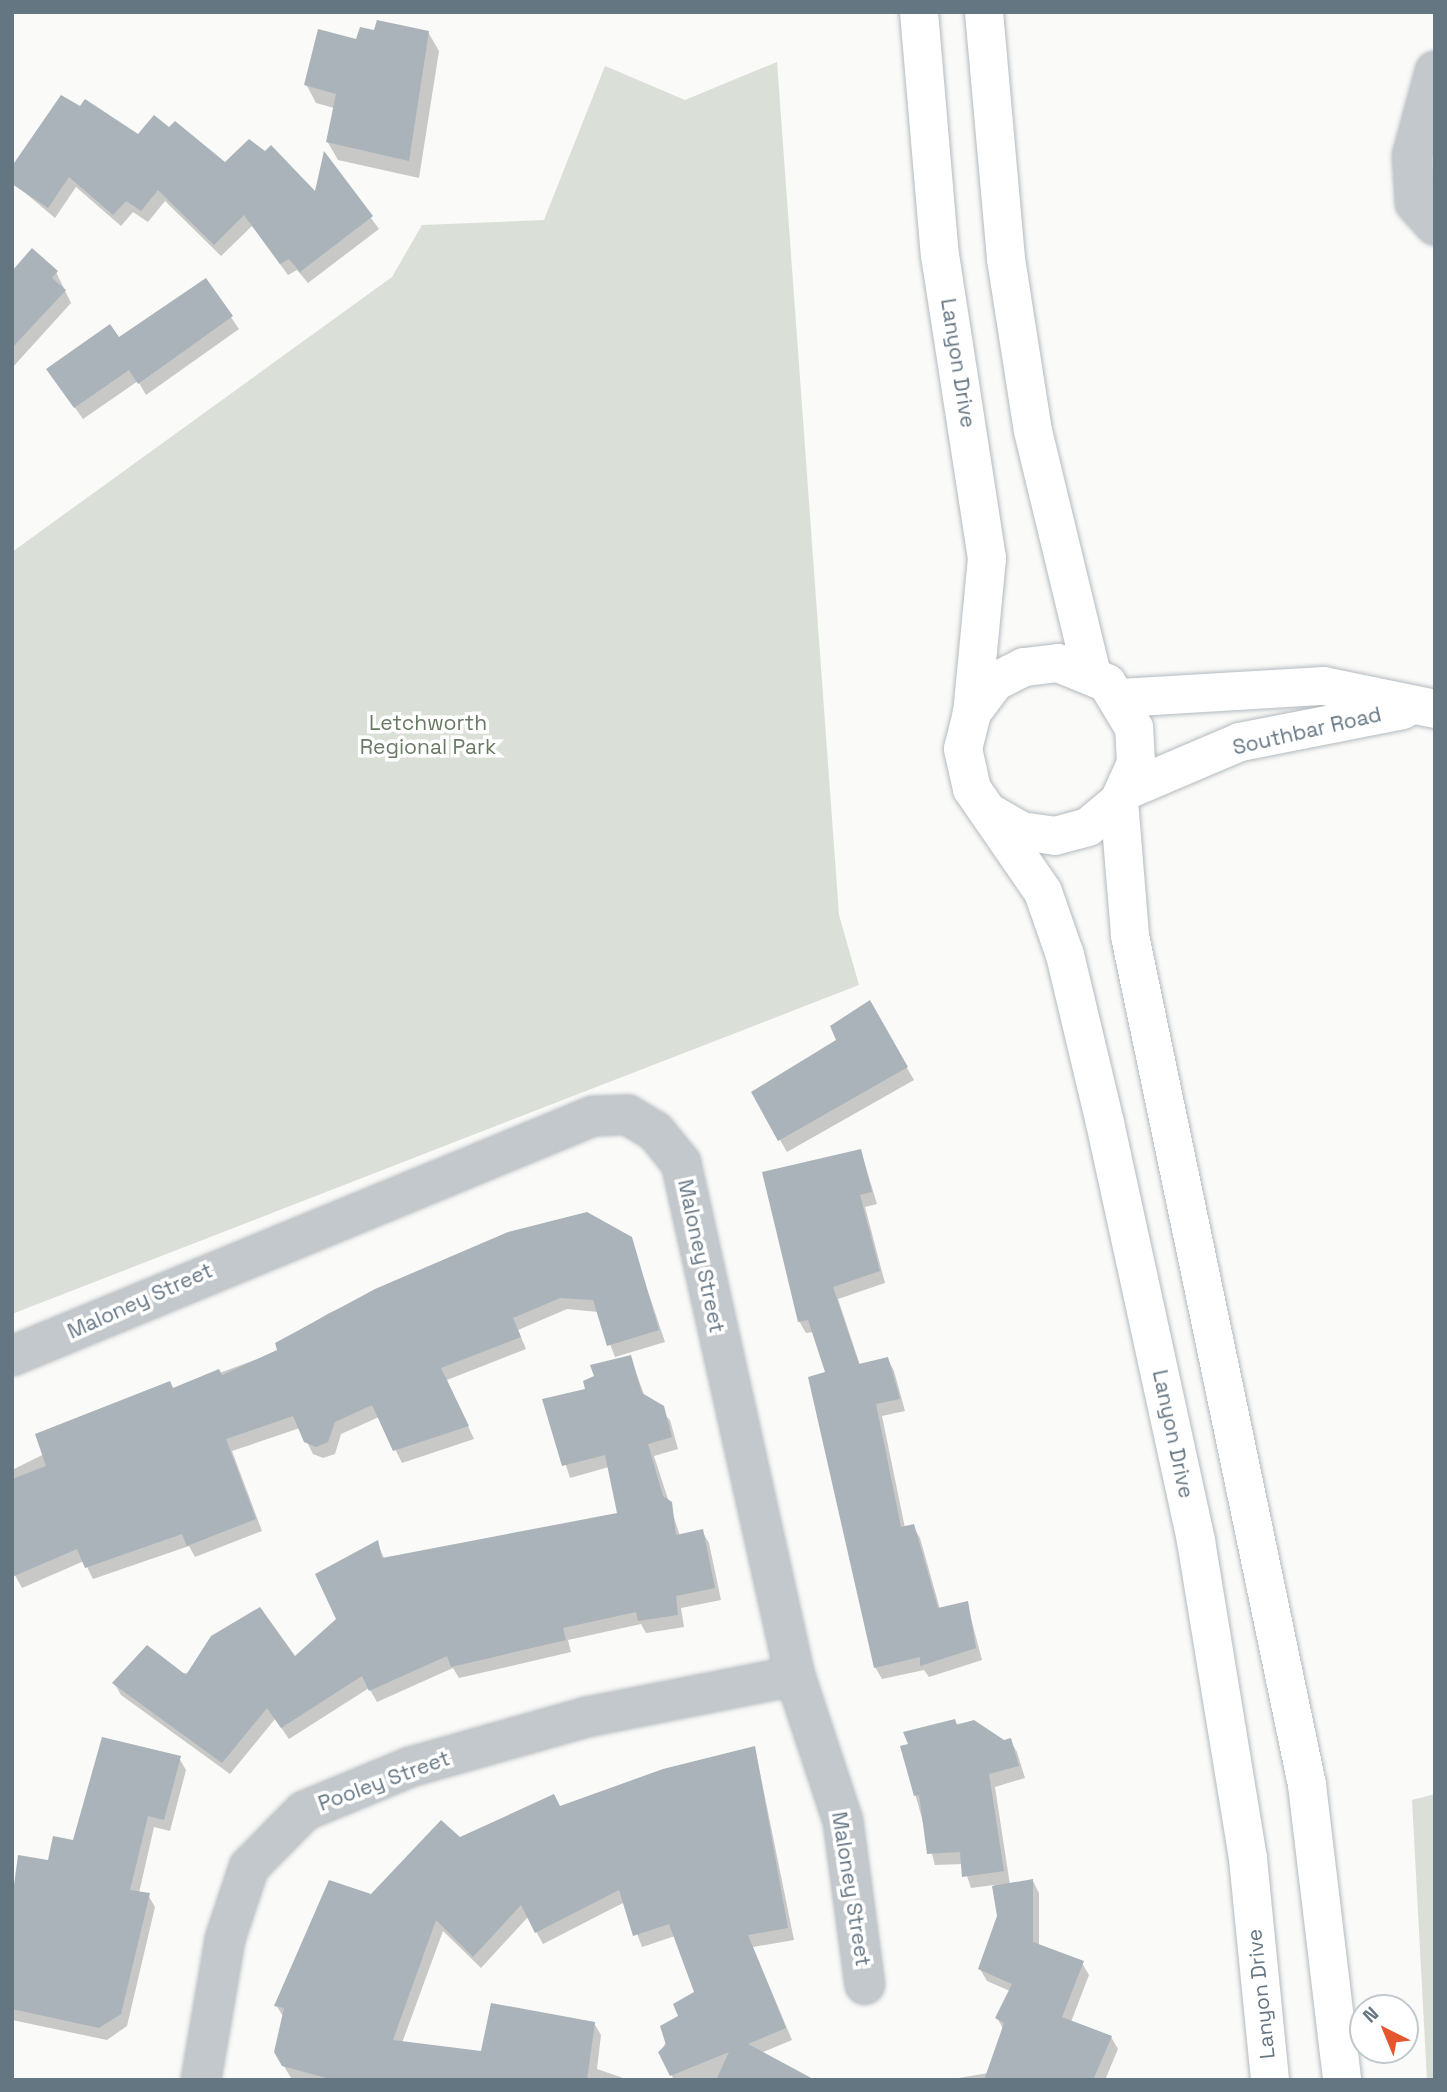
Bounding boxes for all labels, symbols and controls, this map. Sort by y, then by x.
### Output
street label: Lanyon Drive [935,297,981,429]
street label: Southbar Road [1230,702,1384,760]
park label: Letchworth Regional Park [360,710,496,760]
street label: Maloney Street [672,1177,730,1335]
street label: Maloney Street [64,1258,216,1344]
street label: Lanyon Drive [1147,1367,1199,1501]
street label: Pooley Street [315,1746,453,1816]
street label: Maloney Street [826,1810,876,1968]
street label: Lanyon Drive [1242,1928,1280,2060]
north arrow [1349,1994,1419,2064]
text: N [1358,2001,1384,2028]

